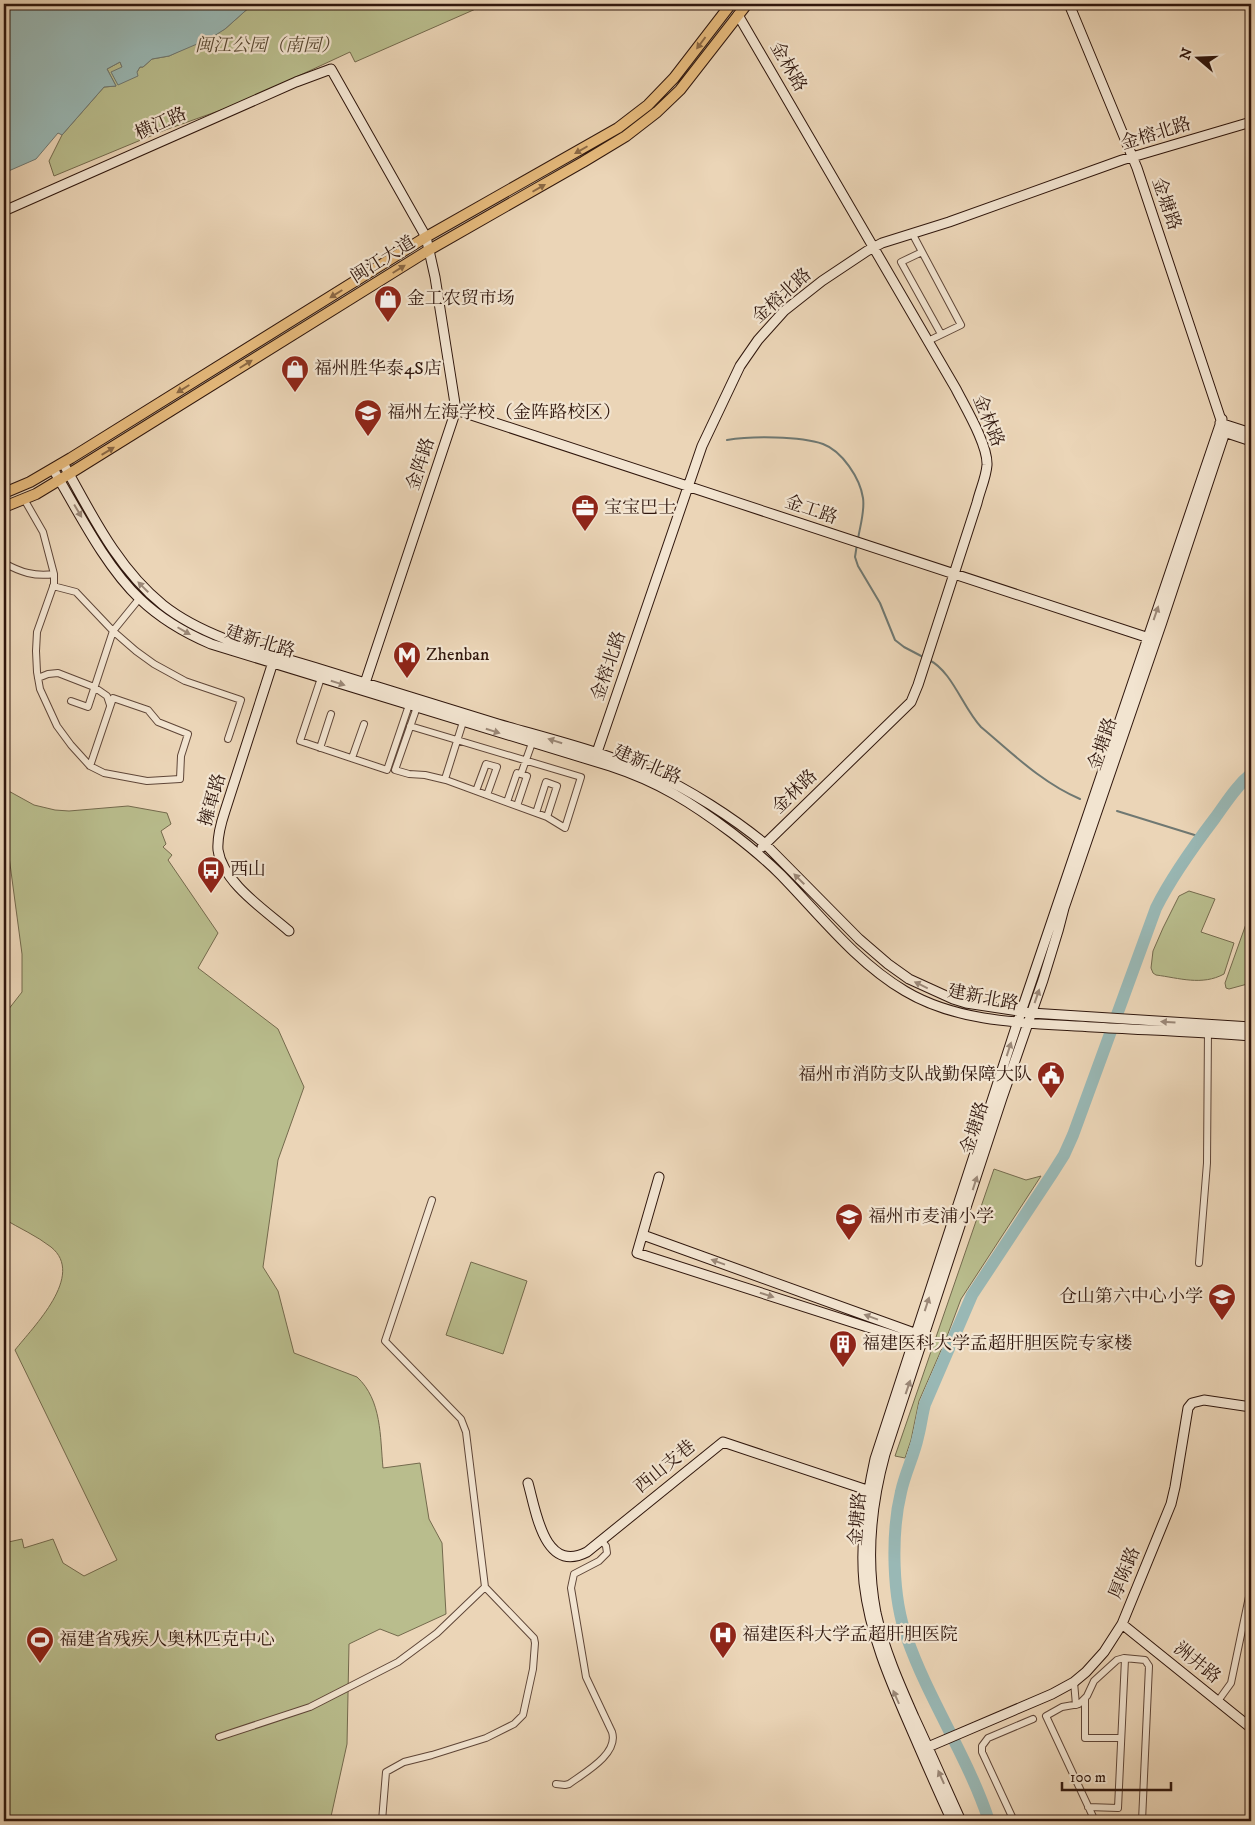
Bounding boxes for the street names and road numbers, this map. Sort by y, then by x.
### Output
street label: 金林路 [765,38,811,96]
street label: 横江路 [132,103,190,145]
street label: 金榕北路 [1118,113,1194,155]
street label: 金塘路 [1147,175,1185,233]
street label: 闽江大道 [347,232,419,288]
street label: 金榕北路 [748,264,816,328]
street label: 金林路 [968,392,1008,450]
street label: 金阵路 [402,435,440,493]
street label: 金工路 [782,491,840,529]
street label: 建新北路 [222,621,298,663]
street label: 金榕北路 [587,628,631,704]
street label: 金塘路 [1084,715,1122,773]
street label: 建新北路 [610,741,684,789]
street label: 金林路 [768,765,822,819]
street label: 擁軍路 [195,771,231,829]
street label: 建新北路 [946,980,1020,1016]
street label: 金塘路 [956,1099,994,1157]
street label: 西山支巷 [630,1436,700,1498]
street label: 金塘路 [845,1491,871,1547]
street label: 厚陈路 [1105,1544,1145,1602]
street label: 洲井路 [1169,1637,1225,1689]

